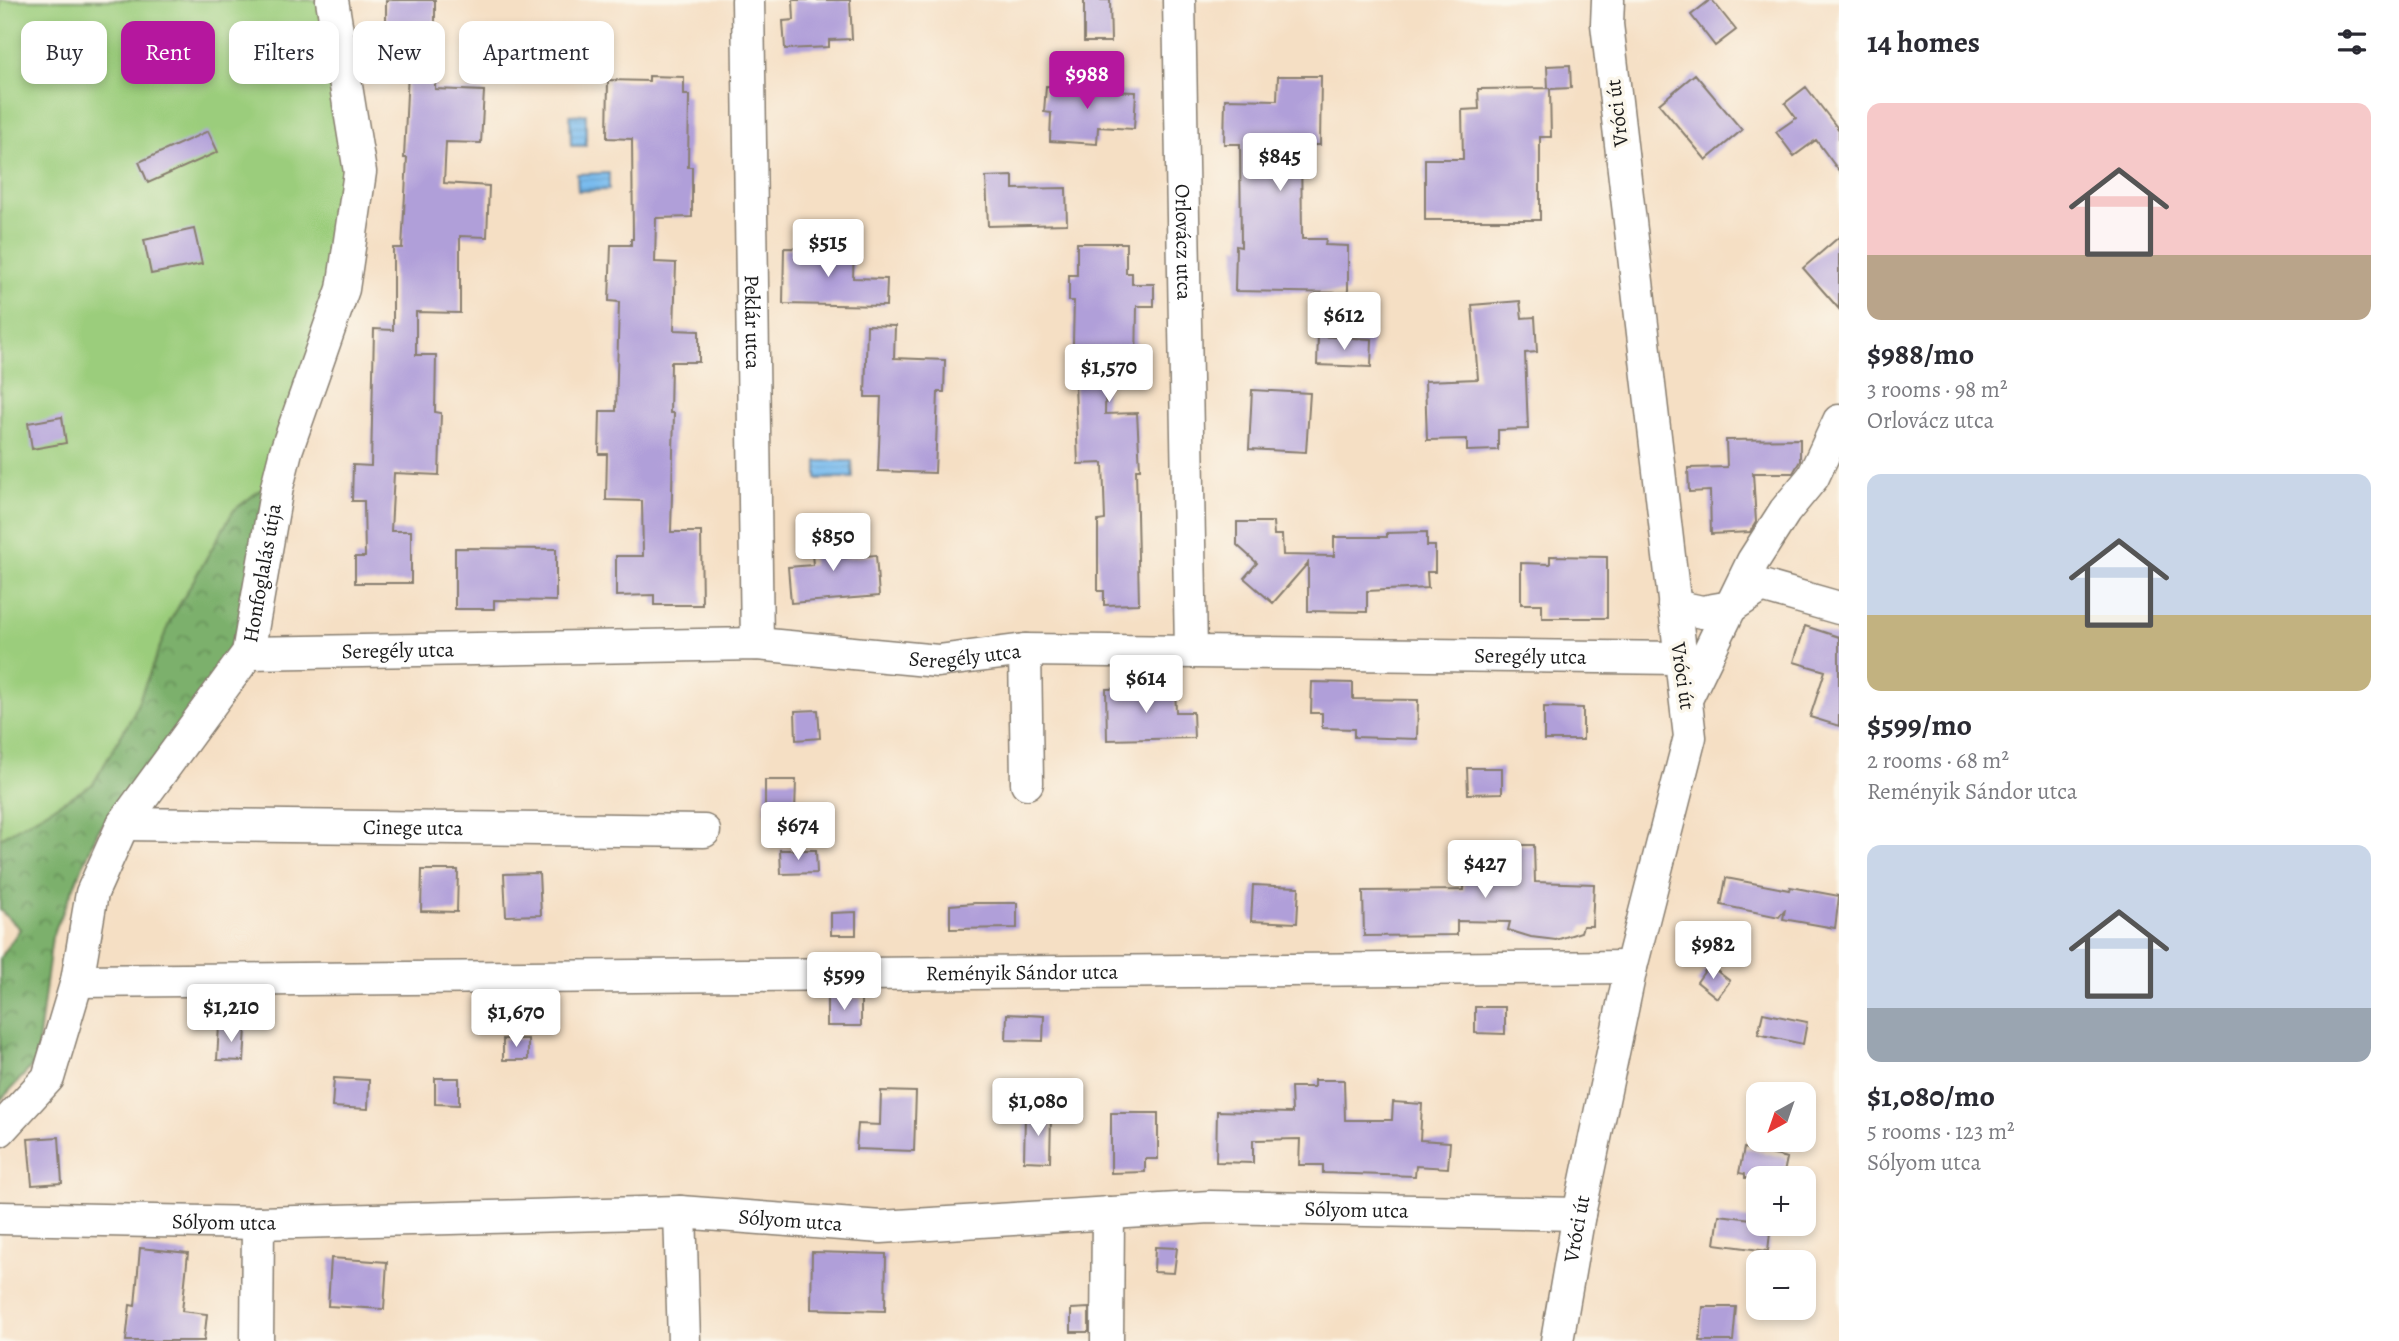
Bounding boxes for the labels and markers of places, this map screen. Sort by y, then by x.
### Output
pin: $988 [1046,52,1128,111]
pin: $845 [1239,134,1321,193]
pin: $515 [787,219,869,279]
pin: $612 [1303,292,1385,352]
pin: $1,570 [1052,344,1166,404]
pin: $850 [792,514,874,573]
pin: $614 [1105,656,1187,715]
pin: $674 [757,802,839,862]
pin: $427 [1444,841,1526,900]
pin: $982 [1672,922,1754,981]
pin: $599 [803,953,885,1012]
pin: $1,210 [174,984,288,1044]
pin: $1,670 [459,990,573,1049]
pin: $1,080 [981,1078,1095,1138]

